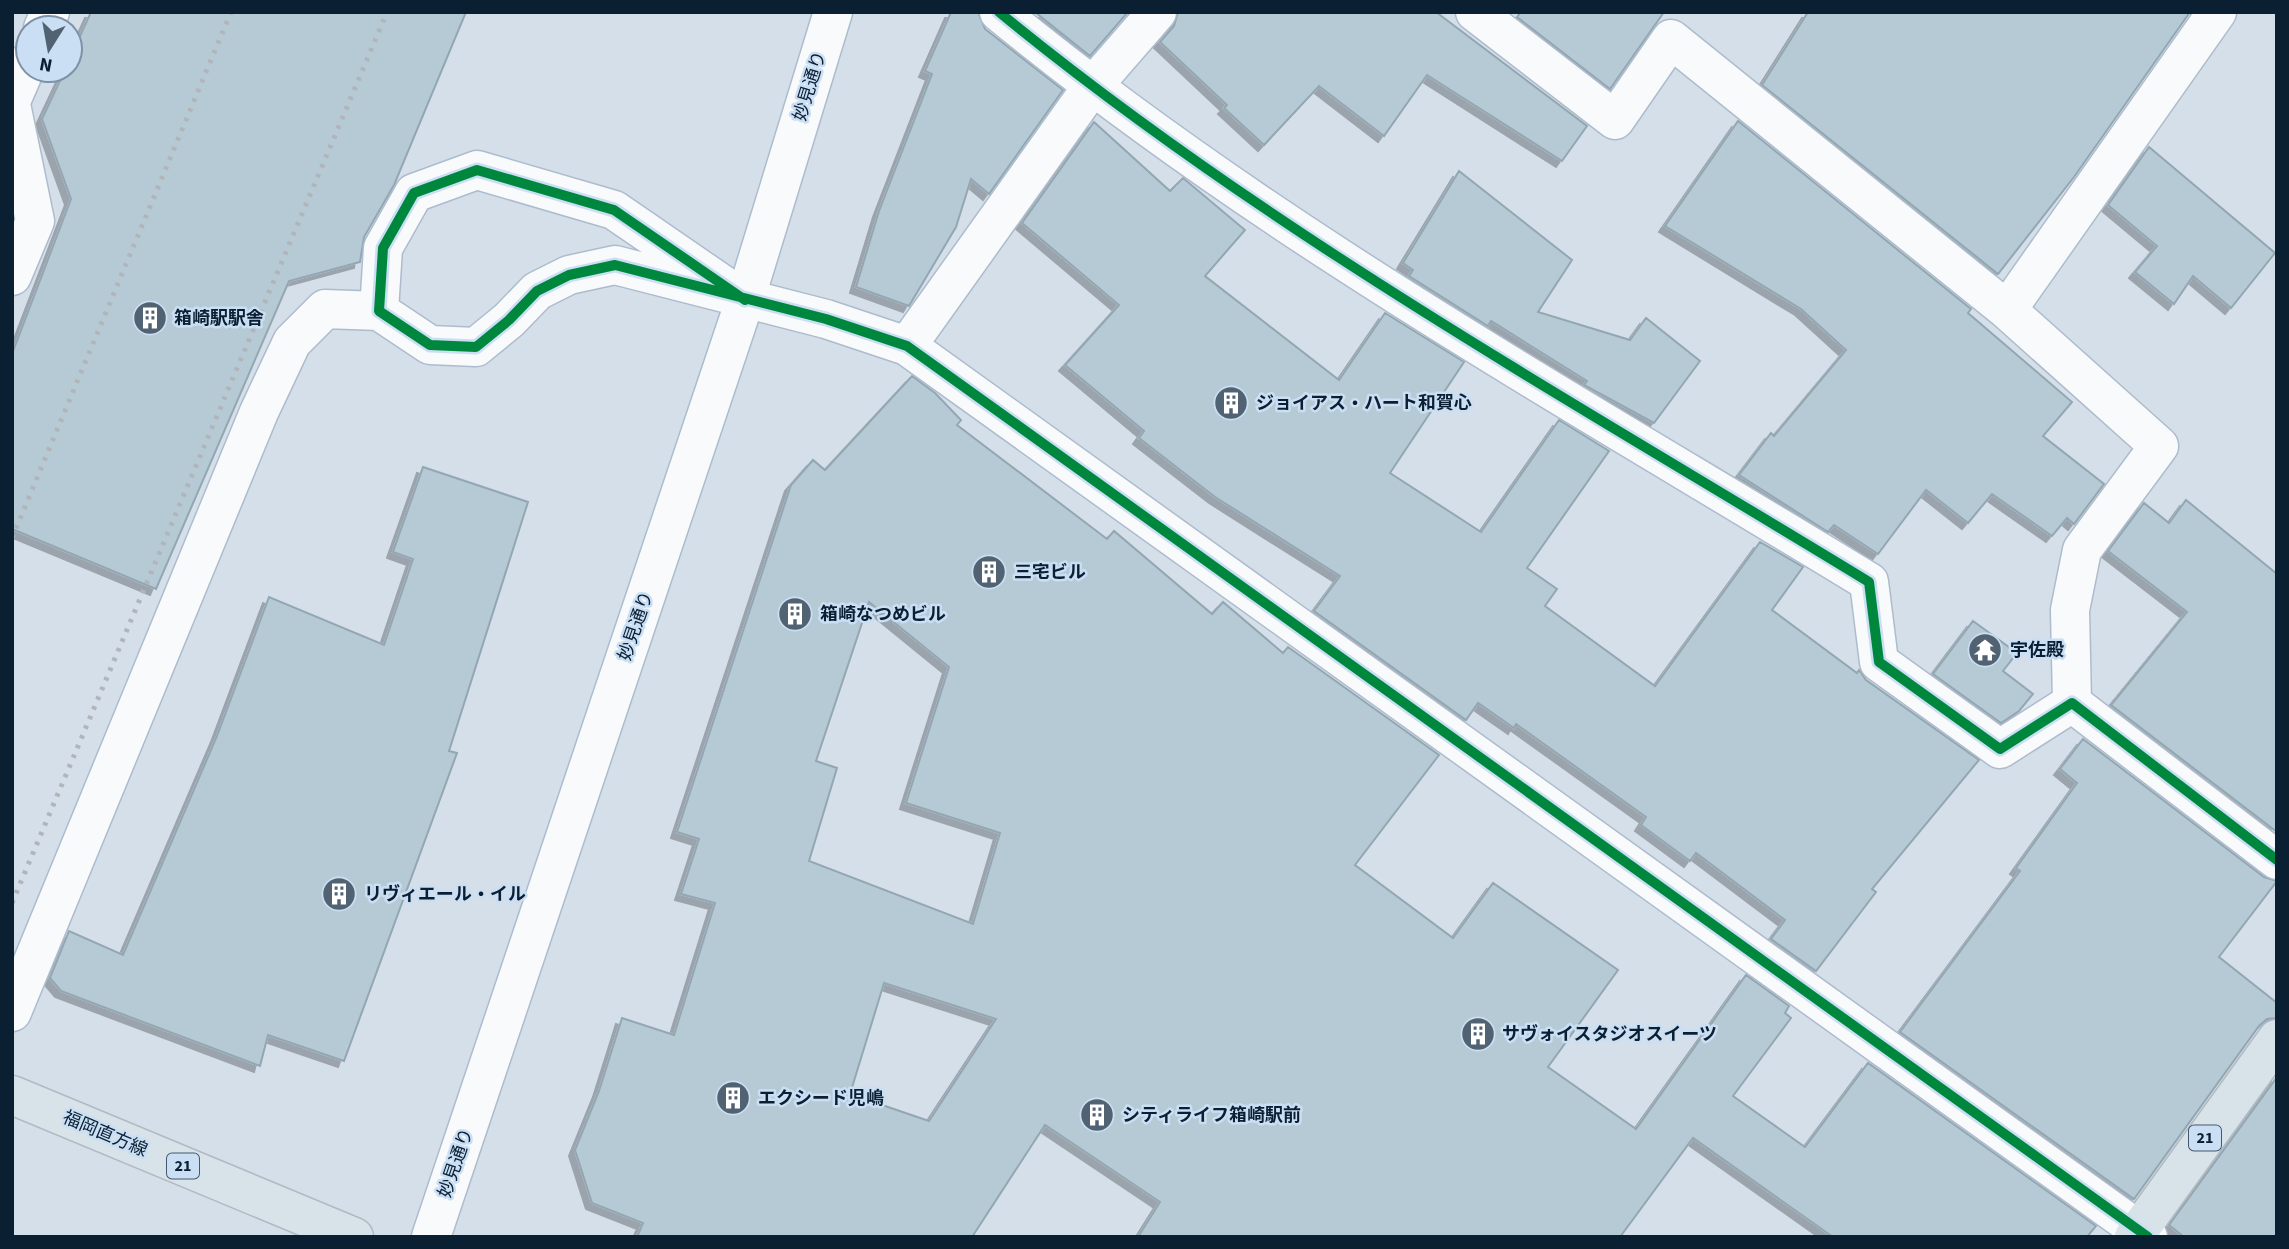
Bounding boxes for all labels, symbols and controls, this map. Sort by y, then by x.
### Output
north arrow [14,14,84,84]
street label: 妙見通り [788,48,832,124]
text: N [37,50,55,79]
building icon: 箱崎駅駅舎 [131,299,169,337]
place label: 箱崎駅駅舎 [174,306,264,331]
building icon: ジョイアス・ハート和賀心 [1212,384,1250,422]
place label: ジョイアス・ハート和賀心 [1256,391,1472,416]
building icon: 三宅ビル [970,553,1008,591]
place label: 三宅ビル [1014,560,1086,585]
street label: 妙見通り [612,588,660,664]
building icon: 箱崎なつめビル [776,595,814,633]
place label: 箱崎なつめビル [820,602,946,627]
temple icon: 宇佐殿 [1966,631,2004,669]
place label: 宇佐殿 [2010,638,2064,663]
building icon: リヴィエール・イル [320,875,358,913]
place label: リヴィエール・イル [364,882,526,907]
building icon: サヴォイスタジオスイーツ [1459,1015,1497,1053]
place label: サヴォイスタジオスイーツ [1502,1022,1717,1047]
building icon: エクシード児嶋 [714,1079,752,1117]
place label: エクシード児嶋 [758,1086,884,1111]
building icon: シティライフ箱崎駅前 [1078,1096,1116,1134]
place label: シティライフ箱崎駅前 [1122,1103,1301,1128]
street label: 福岡直方線 [59,1105,151,1163]
street label: 妙見通り [432,1125,480,1201]
road number: 21 [2189,1126,2221,1150]
road number: 21 [167,1154,199,1178]

